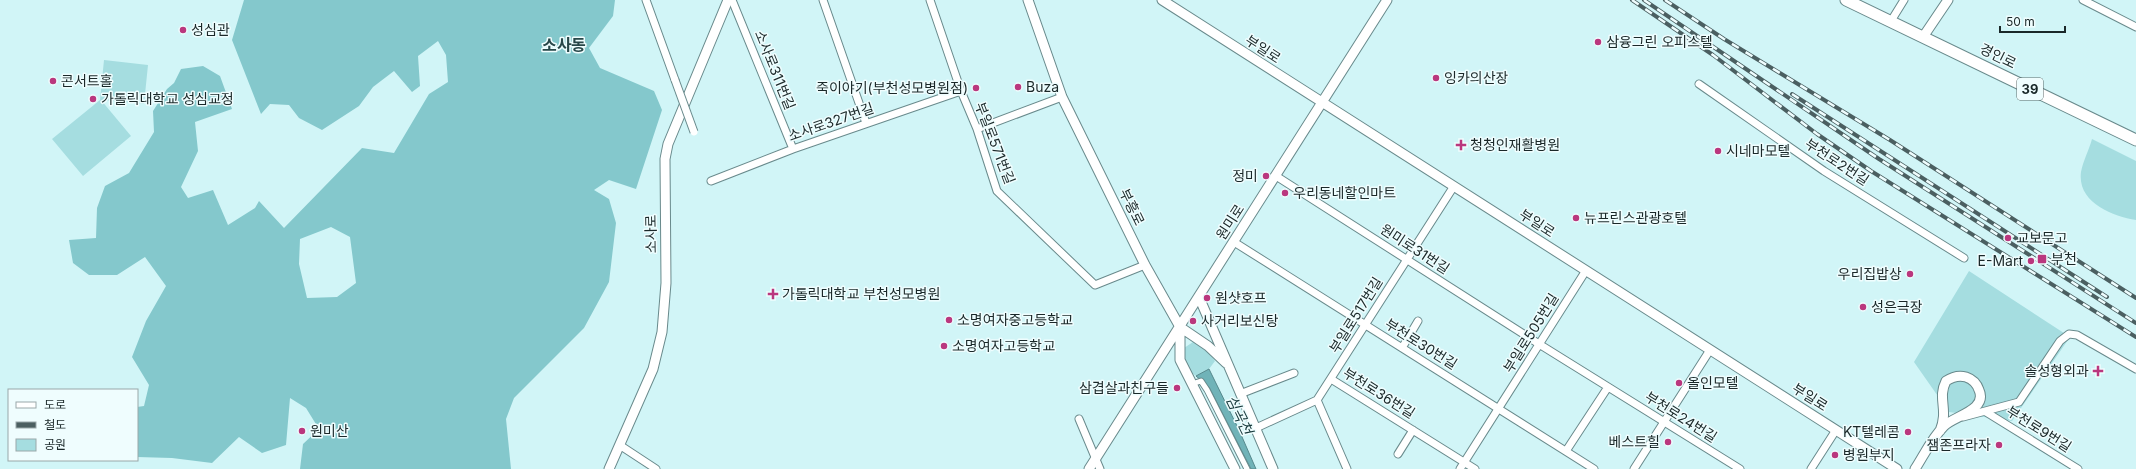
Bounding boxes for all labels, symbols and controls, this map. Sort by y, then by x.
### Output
scale bar [2000,8,2065,34]
text: 50 m [2006,14,2035,29]
place label: 성심관 [191,21,230,38]
marker: 성심관 [178,25,188,35]
street label: 소사로311번길 [752,27,799,112]
street label: 부일로 [1242,31,1284,66]
place label: 삼융그린 오피스텔 [1606,33,1713,50]
district label: 소사동 [542,35,586,55]
marker: 삼융그린 오피스텔 [1593,37,1603,47]
street label: 경인로 [1977,39,2019,72]
place label: 잉카의산장 [1444,69,1509,86]
place label: 콘서트홀 [61,72,113,89]
marker: 잉카의산장 [1431,73,1441,83]
marker: 콘서트홀 [48,76,58,86]
place label: Buza [1026,78,1059,95]
road number: 39 [2017,78,2043,100]
place label: 죽이야기(부천성모병원점) [816,79,968,96]
marker: Buza [1013,82,1023,92]
marker: 죽이야기(부천성모병원점) [971,83,981,93]
place label: 가톨릭대학교 성심교정 [101,90,234,107]
marker: 가톨릭대학교 성심교정 [88,94,98,104]
street label: 소사로327번길 [786,99,876,144]
street label: 부일로571번길 [972,99,1019,186]
street label: 부천로2번길 [1802,135,1872,189]
place label: 청청인재활병원 [1470,136,1560,153]
marker: 청청인재활병원 [1455,139,1467,151]
place label: 시네마모텔 [1726,142,1790,159]
marker: 시네마모텔 [1713,146,1723,156]
place label: 정미 [1232,167,1258,184]
marker: 정미 [1261,171,1271,181]
place label: 우리동네할인마트 [1293,184,1396,201]
street label: 부흥로 [1116,186,1149,228]
marker: 우리동네할인마트 [1280,188,1290,198]
street label: 원미로 [1212,201,1247,243]
street label: 부일로 [1516,205,1558,240]
place label: 뉴프린스관광호텔 [1584,209,1687,226]
marker: 뉴프린스관광호텔 [1571,213,1581,223]
street label: 소사로 [642,214,659,253]
street label: 원미로31번길 [1378,220,1453,277]
place label: 교보문고 [2016,229,2068,246]
marker: 교보문고 [2003,233,2013,243]
place label: 부천 [2051,250,2077,267]
place label: E-Mart [1978,252,2023,269]
marker: 부천 [2036,253,2048,265]
marker: E-Mart [2026,256,2036,266]
place label: 우리집밥상 [1838,265,1902,282]
marker: 우리집밥상 [1905,269,1915,279]
street label: 부일로517번길 [1325,274,1386,356]
place label: 가톨릭대학교 부천성모병원 [782,285,941,302]
marker: 가톨릭대학교 부천성모병원 [767,288,779,300]
place label: 원샷호프 [1215,289,1267,306]
street label: 부일로505번길 [1499,290,1562,376]
marker: 원샷호프 [1202,293,1212,303]
place label: 성은극장 [1871,298,1923,315]
marker: 성은극장 [1858,302,1868,312]
place label: 소명여자중고등학교 [957,311,1073,328]
place label: 사거리보신탕 [1201,312,1278,329]
marker: 소명여자중고등학교 [944,315,954,325]
street label: 부천로30번길 [1382,315,1460,372]
marker: 사거리보신탕 [1188,316,1198,326]
place label: 소명여자고등학교 [952,337,1055,354]
marker: 소명여자고등학교 [939,341,949,351]
place label: 솔성형외과 [2025,362,2089,379]
street label: 부천로36번길 [1340,364,1418,421]
marker: 솔성형외과 [2092,365,2104,377]
place label: 올인모텔 [1687,374,1739,391]
marker: 올인모텔 [1674,378,1684,388]
place label: 삼겹살과친구들 [1079,379,1169,396]
street label: 부일로 [1789,379,1831,414]
marker: 삼겹살과친구들 [1172,383,1182,393]
street label: 부천로24번길 [1642,388,1720,445]
legend [8,389,138,461]
water label: 심곡천 [1222,392,1258,440]
text: 도로 [44,397,66,412]
street label: 부천로9번길 [2004,402,2075,455]
text: 철도 [44,417,66,432]
place label: 원미산 [310,422,349,439]
place label: KT텔레콤 [1843,423,1900,440]
marker: 원미산 [297,426,307,436]
marker: KT텔레콤 [1903,427,1913,437]
place label: 베스트힐 [1608,433,1660,450]
place label: 잼존프라자 [1927,436,1991,453]
text: 공원 [44,437,66,452]
marker: 베스트힐 [1663,437,1673,447]
marker: 잼존프라자 [1994,440,2004,450]
place label: 병원부지 [1843,446,1895,463]
marker: 병원부지 [1830,450,1840,460]

